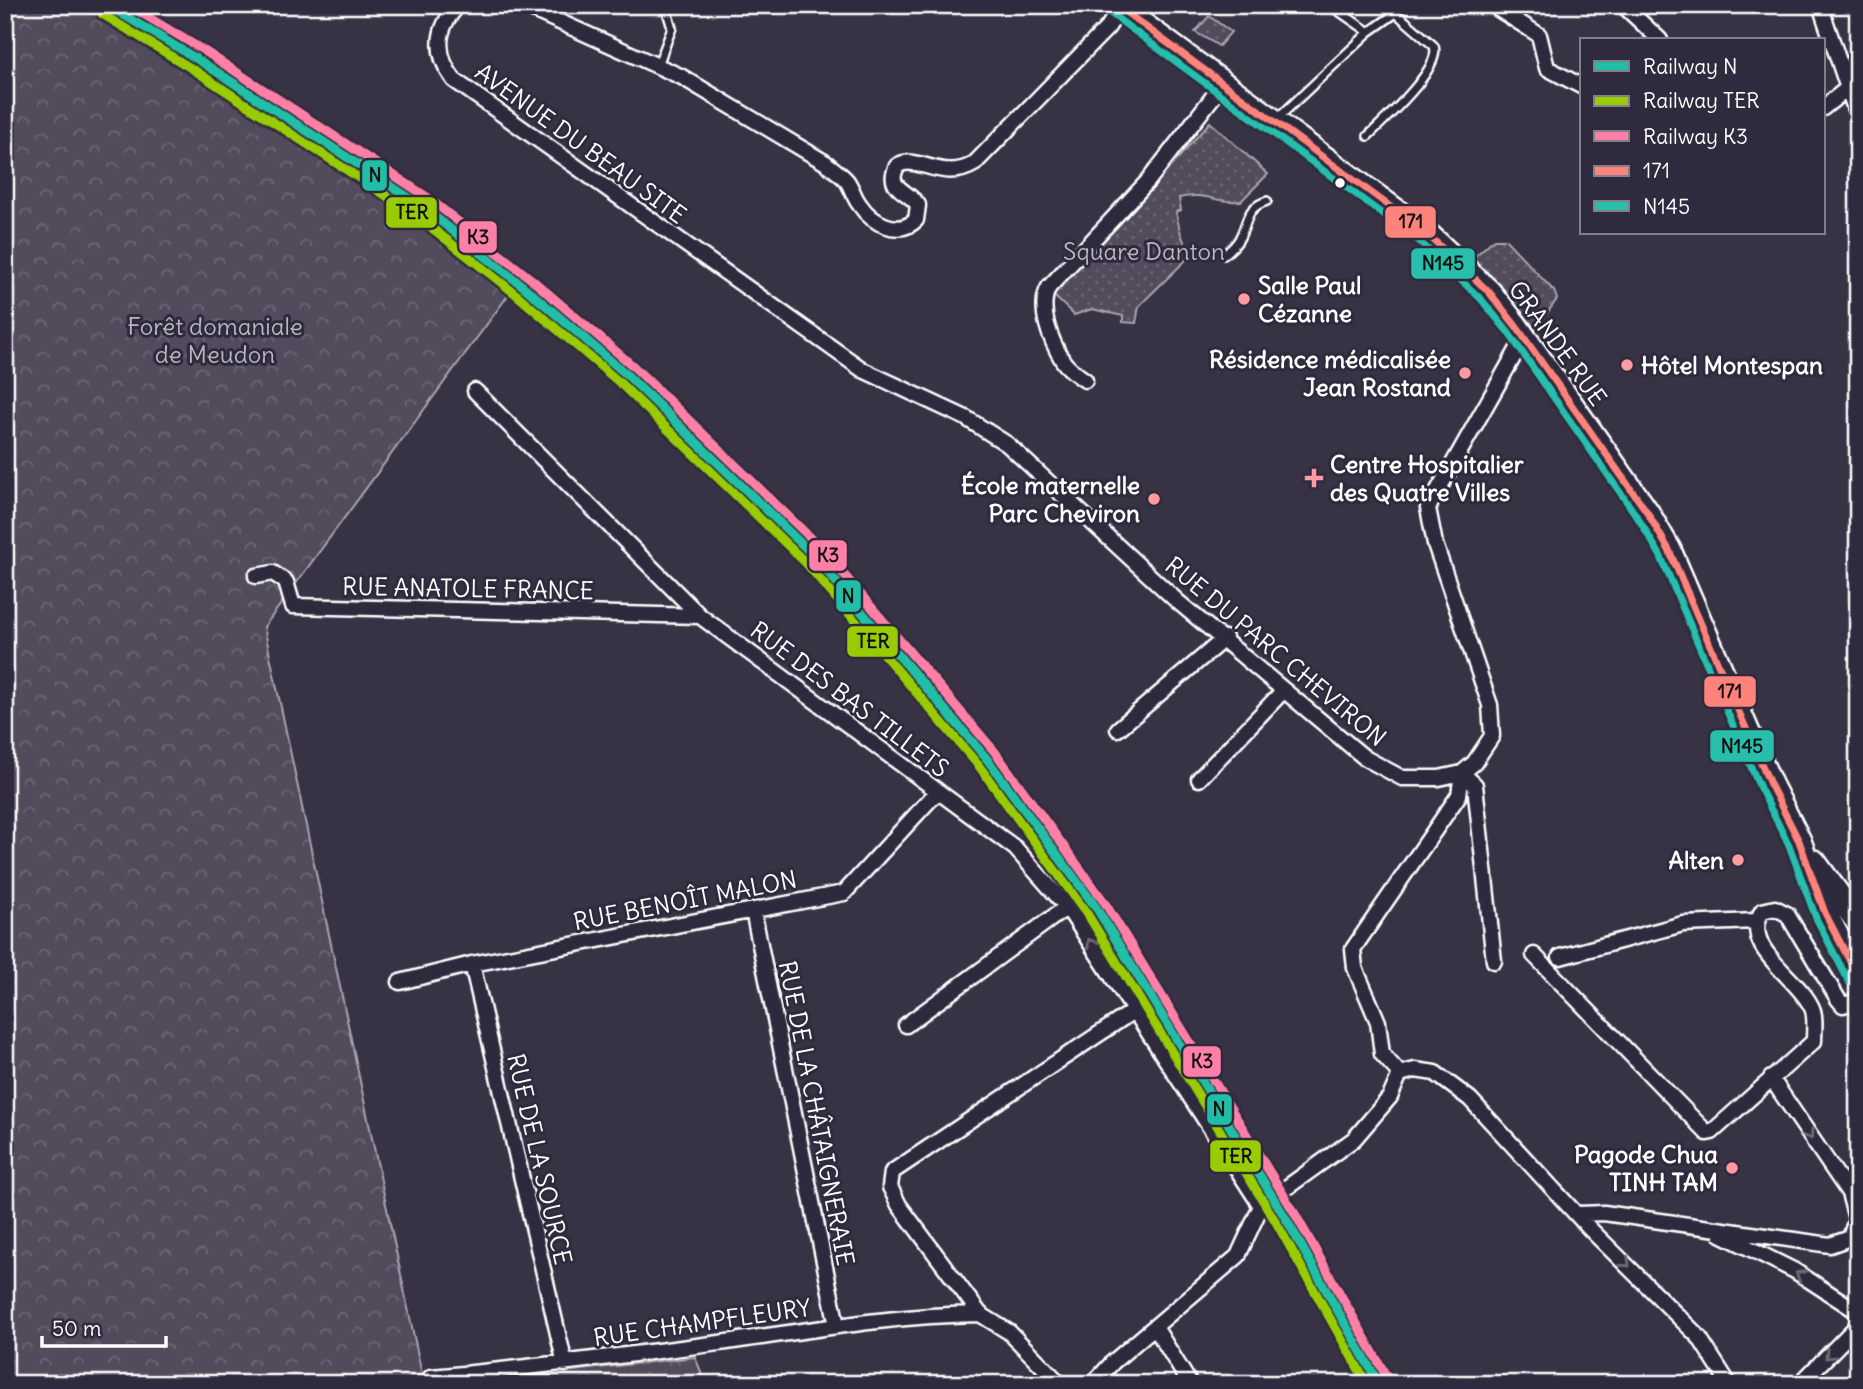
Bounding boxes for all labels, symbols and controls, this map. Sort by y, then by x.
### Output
legend [1580,38,1825,234]
text: Railway N [1643,53,1737,80]
street label: AVENUE DU BEAU SITE [470,56,692,230]
text: Railway TER [1643,87,1760,114]
text: Railway K3 [1643,123,1748,150]
text: 171 [1643,157,1670,184]
line badge: N [361,159,388,192]
text: N [368,163,382,187]
unlabelled marker [1333,176,1347,190]
text: N145 [1643,193,1690,220]
line badge: TER [385,196,438,229]
text: TER [395,200,429,224]
line badge: 171 [1384,205,1437,239]
text: 171 [1399,209,1423,233]
line badge: K3 [458,220,498,254]
text: K3 [467,225,489,249]
park label: Square Danton [1063,236,1225,266]
line badge: N145 [1410,247,1476,280]
text: N145 [1422,251,1464,275]
place label: Salle Paul Cézanne [1258,270,1361,328]
street label: GRANDE RUE [1503,275,1613,411]
marker: Salle Paul Cézanne [1236,291,1252,307]
park label: Forêt domaniale de Meudon [127,311,303,369]
place label: Résidence médicalisée Jean Rostand [1209,344,1451,402]
place label: Hôtel Montespan [1641,350,1823,380]
marker: Hôtel Montespan [1619,357,1635,373]
marker: Résidence médicalisée Jean Rostand [1457,365,1473,381]
place label: Centre Hospitalier des Quatre Villes [1330,449,1524,507]
marker: Centre Hospitalier des Quatre Villes [1304,468,1324,488]
place label: École maternelle Parc Cheviron [961,470,1140,528]
marker: École maternelle Parc Cheviron [1146,491,1162,507]
line badge: K3 [808,539,848,572]
text: K3 [817,543,839,567]
street label: RUE DU PARC CHEVIRON [1159,550,1393,752]
street label: RUE ANATOLE FRANCE [342,571,594,605]
line badge: N [835,579,862,613]
text: N [841,584,855,608]
street label: RUE DES BAS TILLETS [745,615,955,783]
line badge: TER [846,625,899,658]
text: TER [856,629,890,653]
line badge: 171 [1703,675,1757,708]
text: 171 [1718,679,1742,703]
line badge: N145 [1709,729,1775,763]
text: N145 [1721,734,1763,758]
place label: Alten [1669,845,1724,875]
marker: Alten [1730,852,1746,868]
street label: RUE BENOÎT MALON [571,864,799,936]
one-way arrow [1086,938,1099,951]
street label: RUE DE LA CHÂTAIGNERAIE [773,958,861,1268]
line badge: K3 [1182,1045,1222,1078]
text: K3 [1191,1049,1213,1073]
street label: RUE DE LA SOURCE [501,1051,579,1267]
line badge: N [1206,1093,1233,1126]
text: N [1212,1097,1226,1121]
one-way arrow [1801,1127,1814,1140]
line badge: TER [1209,1139,1262,1173]
place label: Pagode Chua TINH TAM [1574,1139,1718,1197]
text: TER [1219,1144,1253,1168]
marker: Pagode Chua TINH TAM [1724,1160,1740,1176]
one-way arrow [1618,1255,1631,1268]
one-way arrow [1795,1270,1808,1283]
street label: RUE CHAMPFLEURY [591,1292,813,1352]
scale bar [42,1305,166,1349]
text: 50 m [52,1315,101,1342]
one-way arrow [1825,1346,1838,1359]

